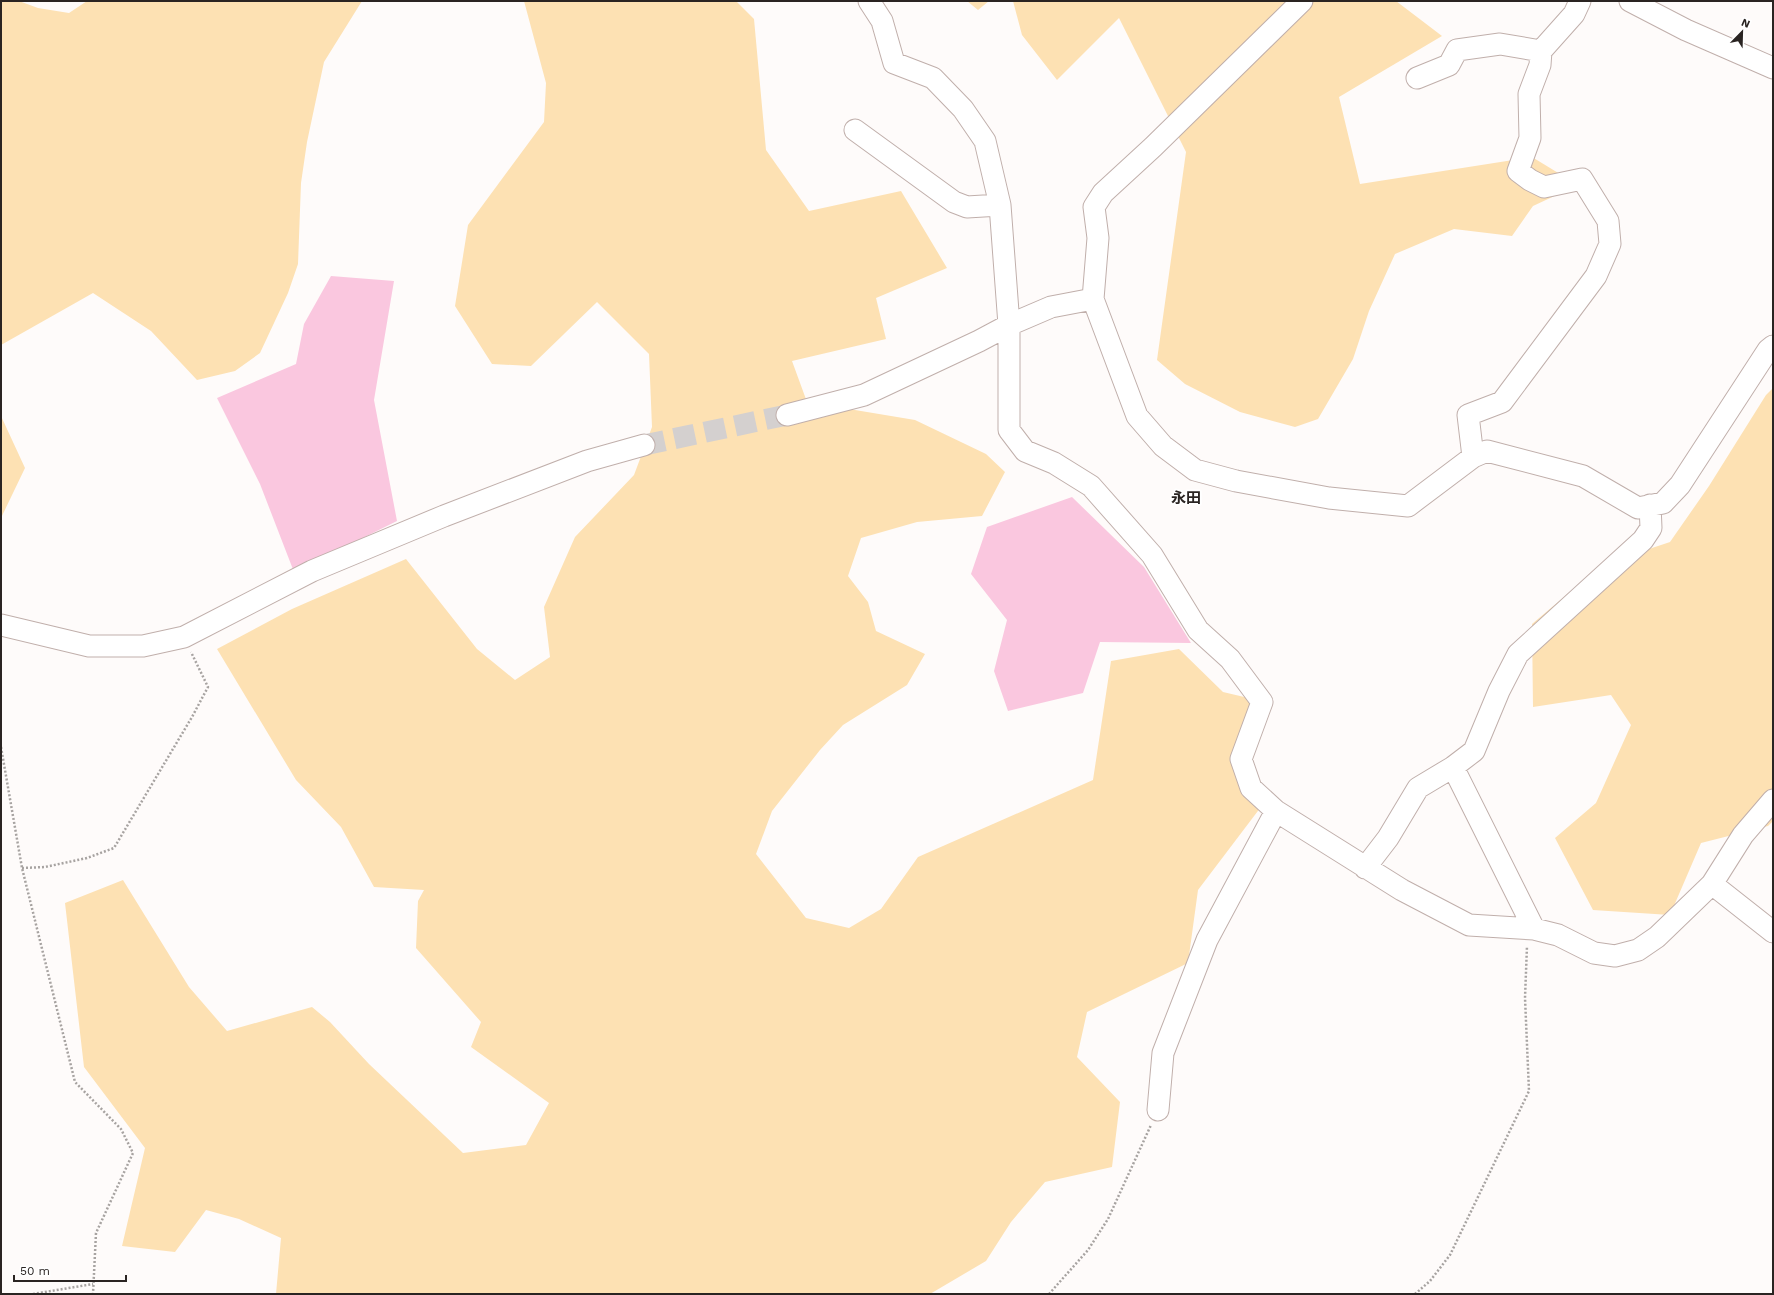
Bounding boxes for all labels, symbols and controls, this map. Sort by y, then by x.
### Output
north arrow [1722,12,1762,52]
text: N [1739,16,1752,31]
district label: 永田 [1171,489,1201,507]
scale bar [14,1257,126,1283]
text: 50 m [20,1264,50,1278]

